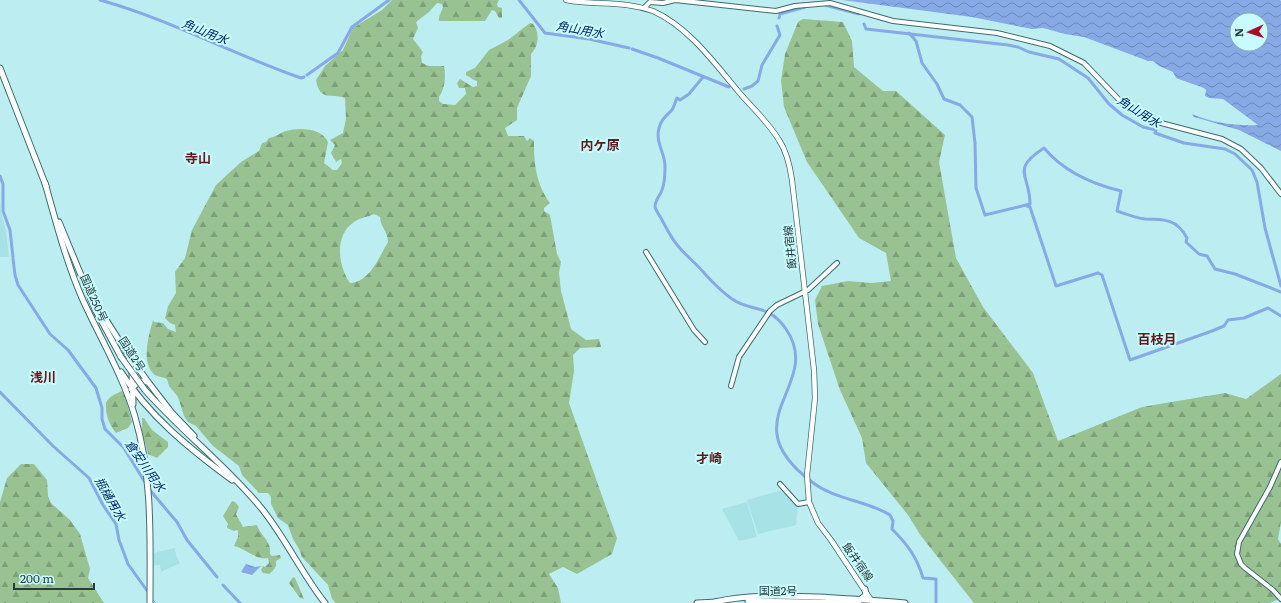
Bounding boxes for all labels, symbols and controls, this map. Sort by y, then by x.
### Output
north arrow [1229,12,1269,52]
water label: 角山用水 [180,14,233,49]
water label: 角山用水 [555,16,607,42]
text: N [1230,28,1246,38]
water label: 角山用水 [1114,91,1166,133]
district label: 内ケ原 [580,135,620,154]
district label: 寺山 [185,148,211,167]
street label: 飯井宿線 [779,224,799,270]
street label: 国道250号 [77,271,112,324]
district label: 百枝月 [1137,329,1177,348]
street label: 国道2号 [116,333,150,374]
district label: 浅川 [30,367,56,386]
water label: 倉安川用水 [121,436,172,497]
district label: 才崎 [696,448,722,467]
water label: 瓶樋用水 [91,473,132,526]
street label: 飯井宿線 [840,539,878,584]
scale bar [14,565,94,591]
text: 200 m [20,569,54,587]
street label: 国道2号 [759,582,797,598]

